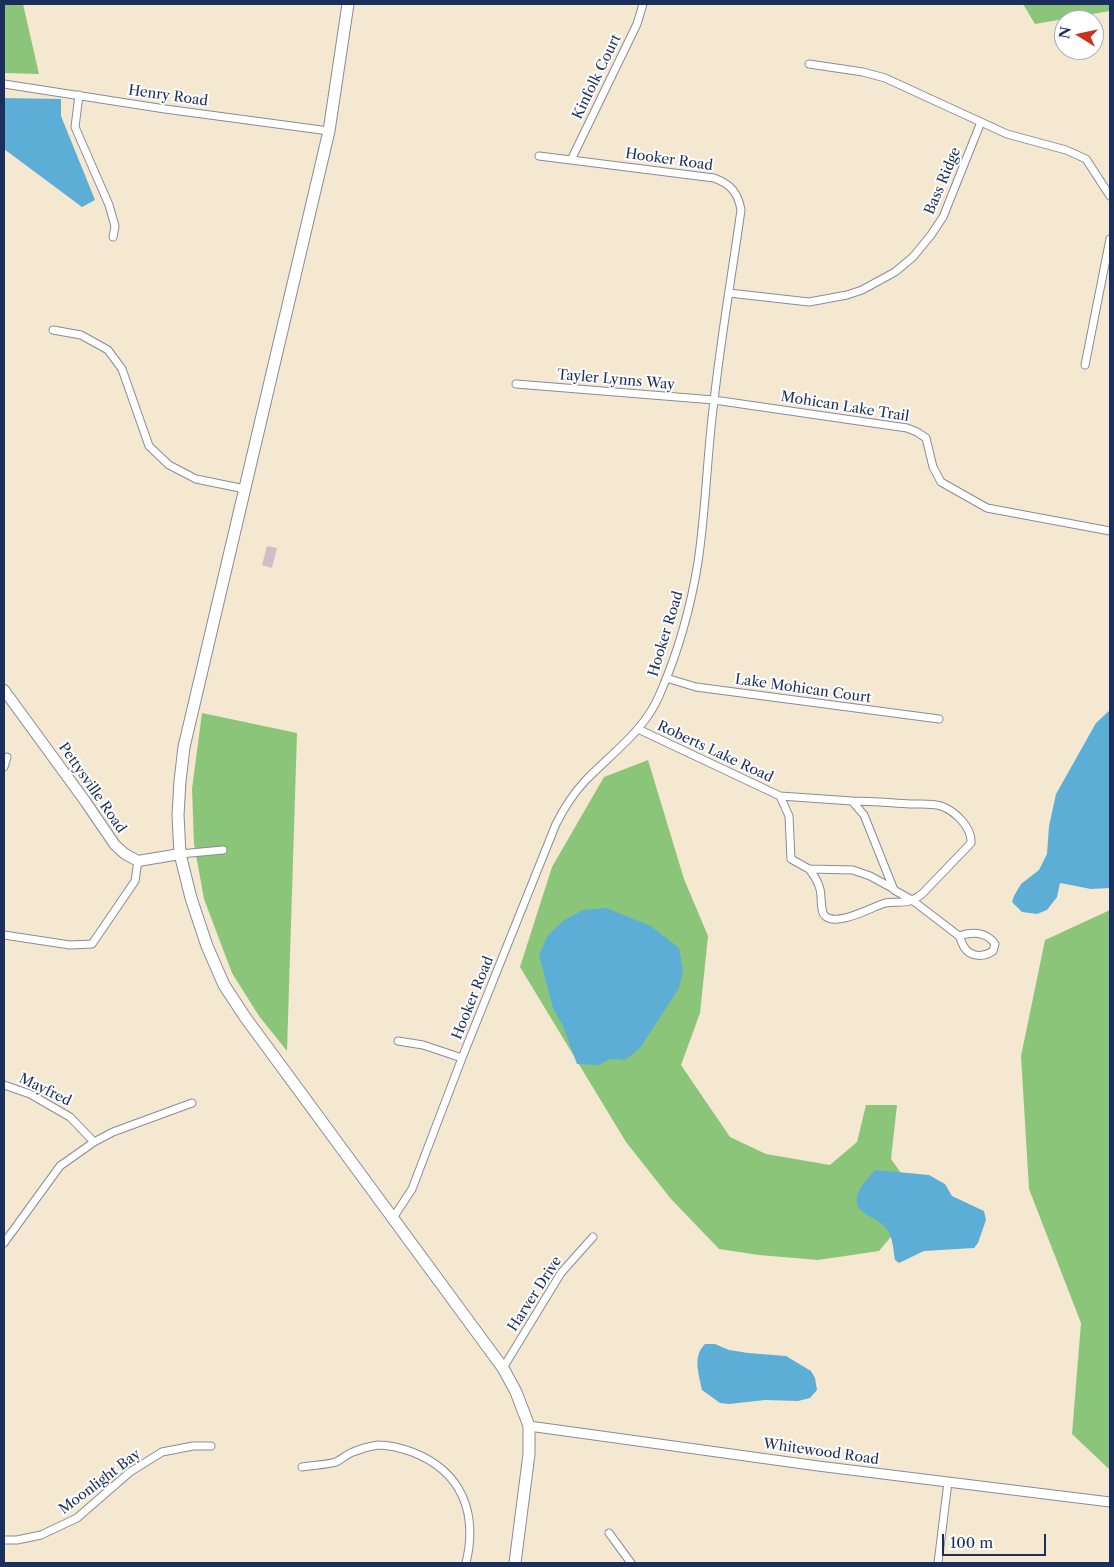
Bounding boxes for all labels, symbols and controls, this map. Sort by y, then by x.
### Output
north arrow [1054,10,1104,60]
text: N [1055,25,1075,40]
street label: Kinfolk Court [569,32,625,122]
street label: Henry Road [127,82,209,110]
street label: Bass Ridge [921,145,965,217]
street label: Hooker Road [624,146,714,174]
street label: Tayler Lynns Way [556,366,676,394]
street label: Mohican Lake Trail [780,389,910,425]
street label: Hooker Road [645,589,687,679]
street label: Lake Mohican Court [734,671,872,707]
street label: Roberts Lake Road [654,718,776,786]
street label: Pettysville Road [55,740,129,836]
street label: Hooker Road [449,954,497,1042]
street label: Mayfred [16,1070,74,1110]
street label: Harver Drive [504,1253,566,1335]
street label: Whitewood Road [762,1436,880,1468]
street label: Moonlight Bay [56,1446,144,1518]
scale bar [944,1524,1048,1556]
text: 100 m [950,1533,993,1552]

